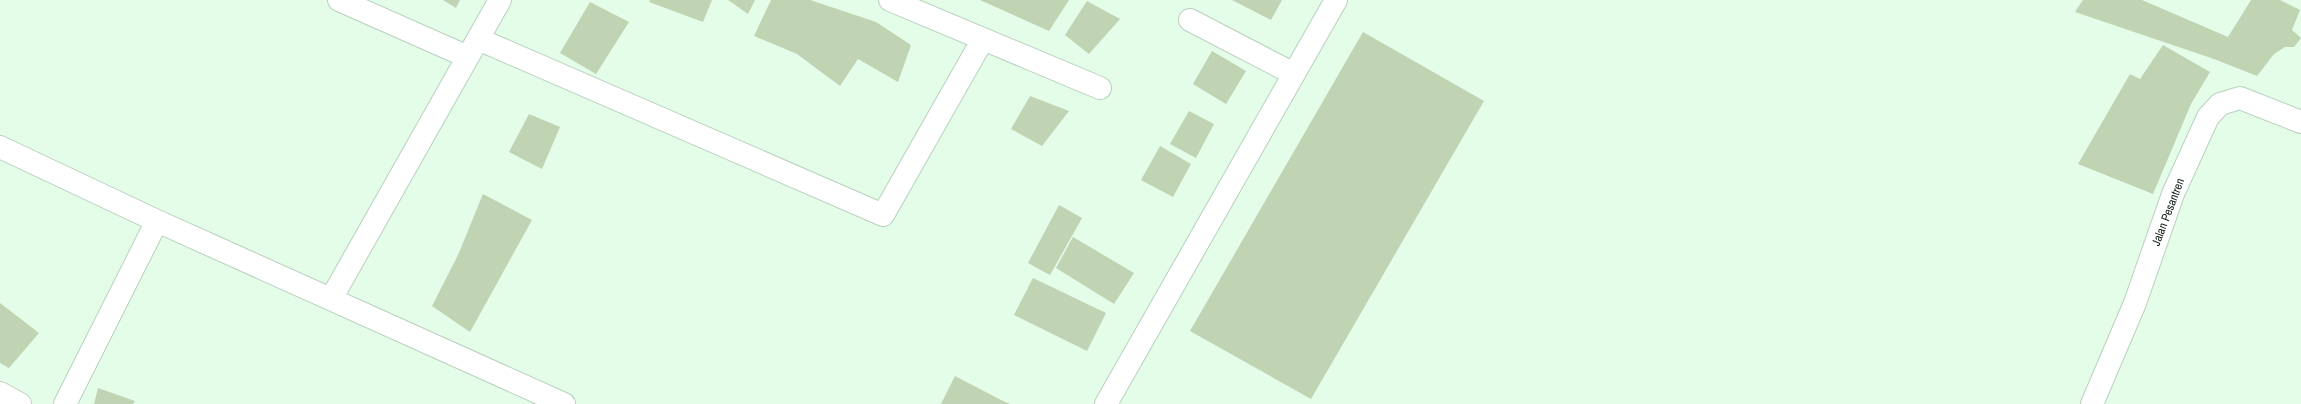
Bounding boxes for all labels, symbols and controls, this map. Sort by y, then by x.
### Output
street label: Jalan Pesantren [2148,176,2188,248]

